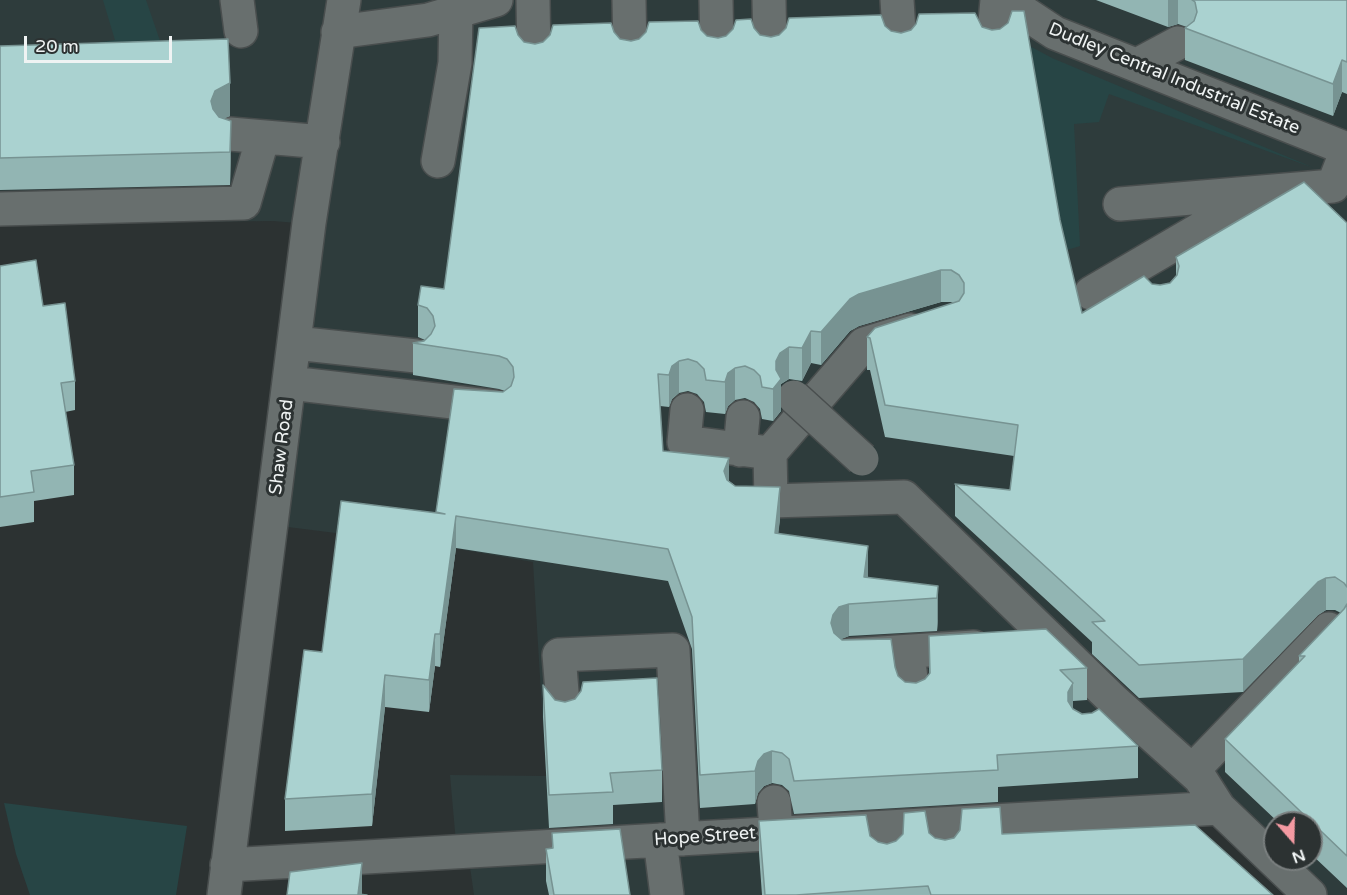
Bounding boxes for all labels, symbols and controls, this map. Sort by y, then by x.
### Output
street label: Dudley Central Industrial Estate [1045,19,1303,139]
scale bar [27,24,176,62]
text: 20 m [35,35,79,57]
street label: Shaw Road [265,398,299,496]
north arrow [1263,811,1323,871]
street label: Hope Street [653,823,757,851]
text: N [1289,844,1308,868]

